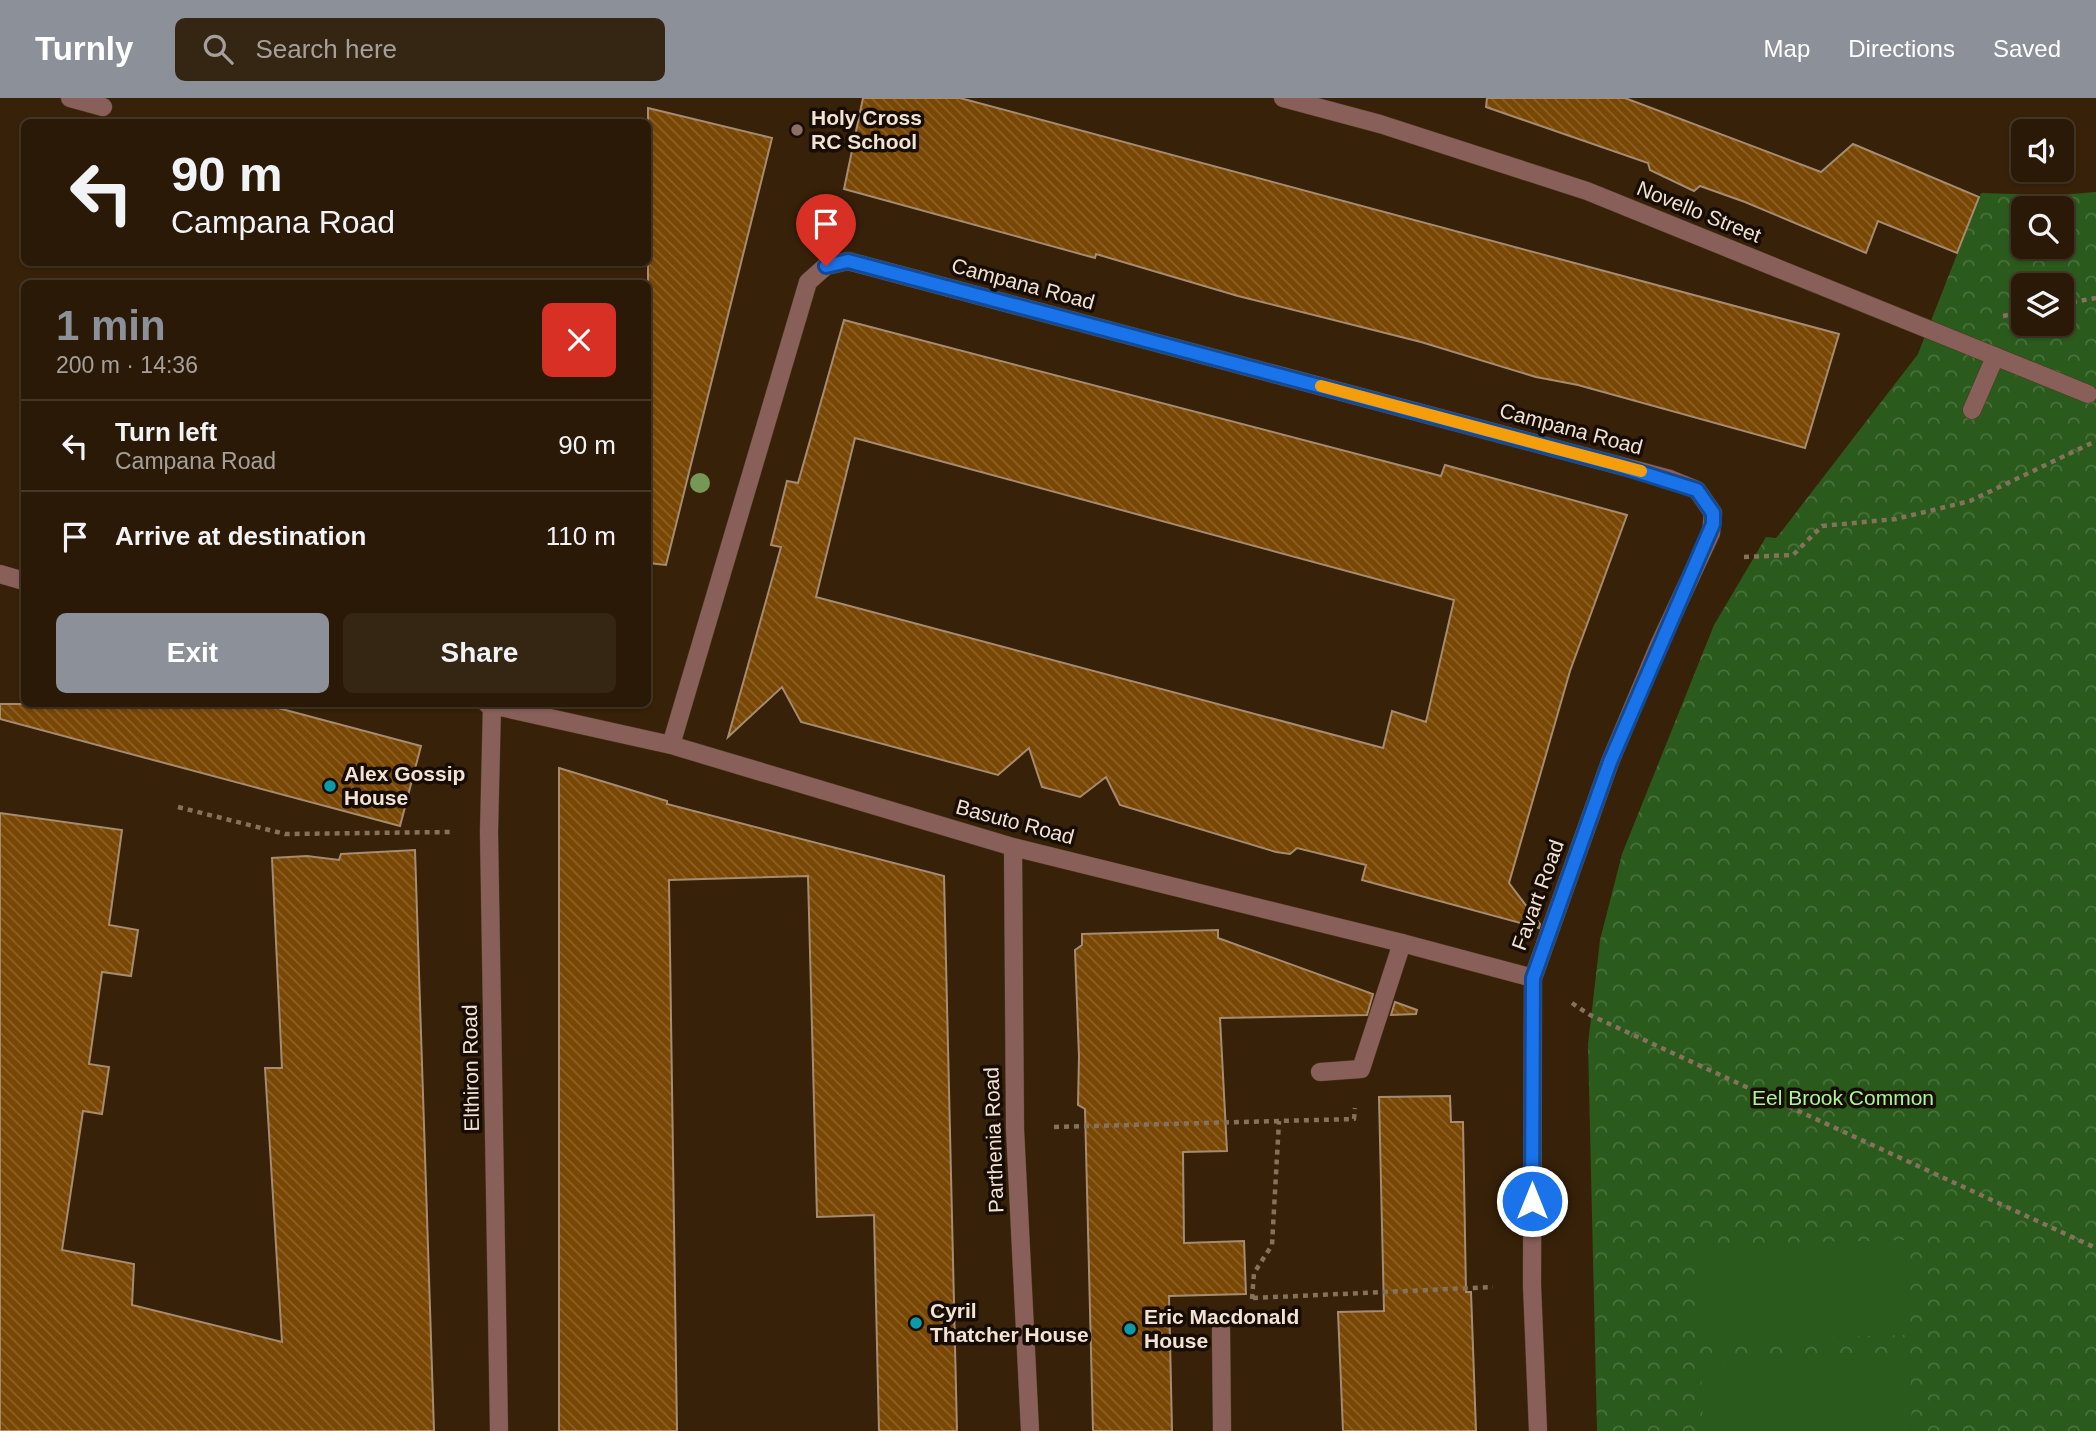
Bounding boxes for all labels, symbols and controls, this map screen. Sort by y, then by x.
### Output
search box [175,18,665,81]
text: Turnly [35,30,133,67]
icon: search [199,30,237,68]
text: Search here [255,34,397,64]
text: Map [1764,35,1810,62]
text: Directions [1848,35,1955,62]
text: Saved [1993,35,2061,62]
place label: Holy Cross RC School [811,106,922,153]
map controls [2011,119,2074,336]
button: sound [2011,119,2074,182]
marker: Holy Cross RC School [789,122,805,138]
icon: left [56,147,147,238]
text: 90 m [171,147,283,201]
street label: Novello Street [1634,176,1765,247]
pin [796,194,856,266]
button: search [2011,196,2074,259]
text: Campana Road [171,204,395,240]
icon: arrive [807,205,845,243]
street label: Campana Road [949,253,1097,314]
button: layers [2011,273,2074,336]
text: 1 min [56,302,166,349]
button: close [542,303,616,377]
text: 200 m · 14:36 [56,352,198,378]
street label: Campana Road [1497,398,1645,459]
text: Turn left [115,417,217,447]
icon: left [56,427,94,465]
text: 90 m [558,430,616,460]
text: Campana Road [115,448,276,474]
icon: arrive [56,518,94,556]
text: Arrive at destination [115,521,366,551]
text: 110 m [546,521,616,551]
button: Exit [56,613,329,693]
button: Share [343,613,616,693]
place label: Alex Gossip House [344,762,465,809]
marker: Alex Gossip House [322,778,338,794]
street label: Basuto Road [954,795,1077,848]
street label: Favart Road [1507,837,1568,953]
street label: Elthiron Road [458,1004,483,1132]
street label: Parthenia Road [979,1067,1008,1213]
park label: Eel Brook Common [1752,1086,1934,1109]
position arrow [1495,1164,1569,1238]
place label: Cyril Thatcher House [930,1299,1089,1346]
place label: Eric Macdonald House [1144,1305,1299,1352]
marker: Cyril Thatcher House [908,1315,924,1331]
marker: Eric Macdonald House [1122,1321,1138,1337]

